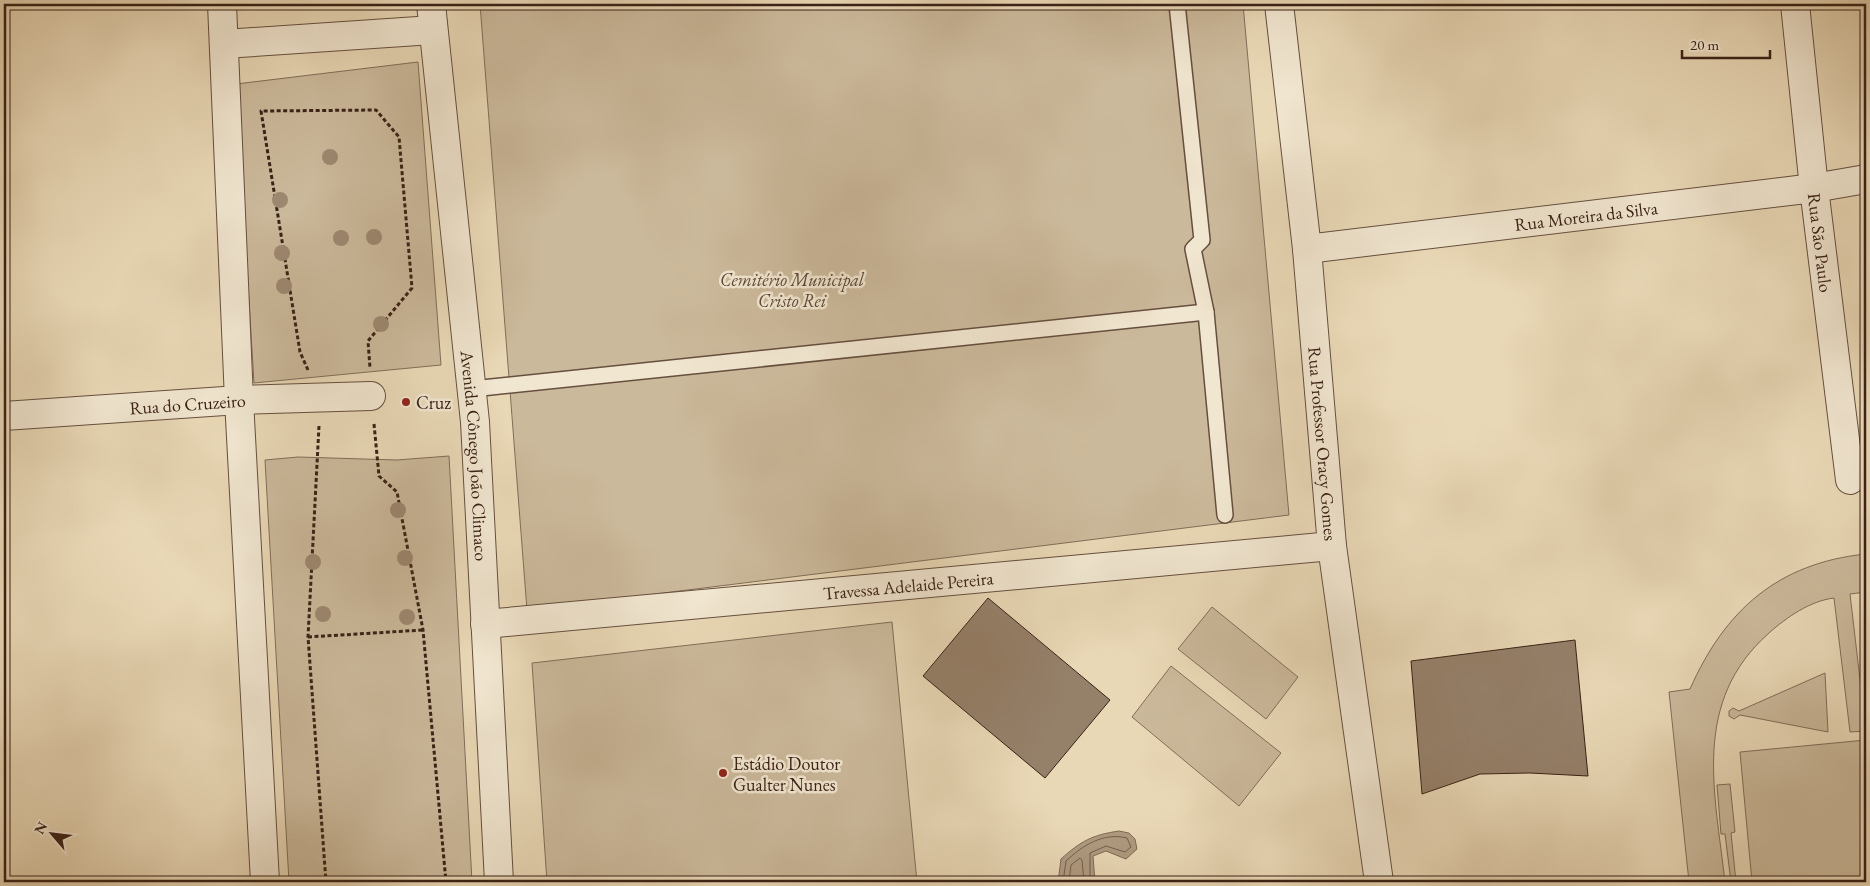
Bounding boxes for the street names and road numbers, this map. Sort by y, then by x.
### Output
street label: Rua São Paulo [1803,191,1838,294]
street label: Rua Moreira da Silva [1513,195,1660,235]
street label: Rua Professor Oracy Gomes [1304,346,1343,542]
street label: Avenida Cônego João Climaco [456,348,494,562]
street label: Rua do Cruzeiro [129,388,246,419]
street label: Travessa Adelaide Pereira [822,566,995,604]

